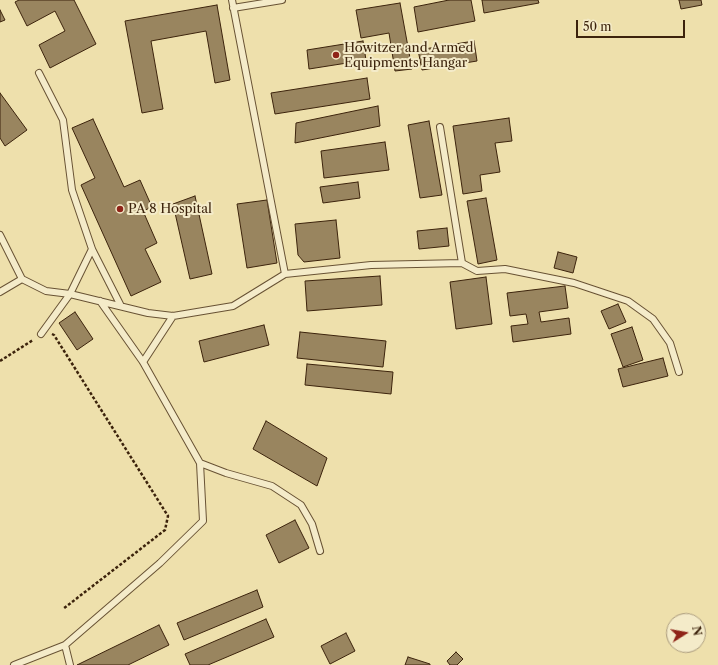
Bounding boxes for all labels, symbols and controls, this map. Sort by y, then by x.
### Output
scale bar [578,12,687,38]
text: 50 m [583,19,612,34]
place label: Howitzer and Armed Equipments Hangar [344,40,473,71]
marker: Howitzer and Armed Equipments Hangar [331,50,341,60]
place label: PA 8 Hospital [128,201,212,217]
marker: PA 8 Hospital [115,204,125,214]
north arrow [666,613,706,653]
text: N [689,625,705,637]

